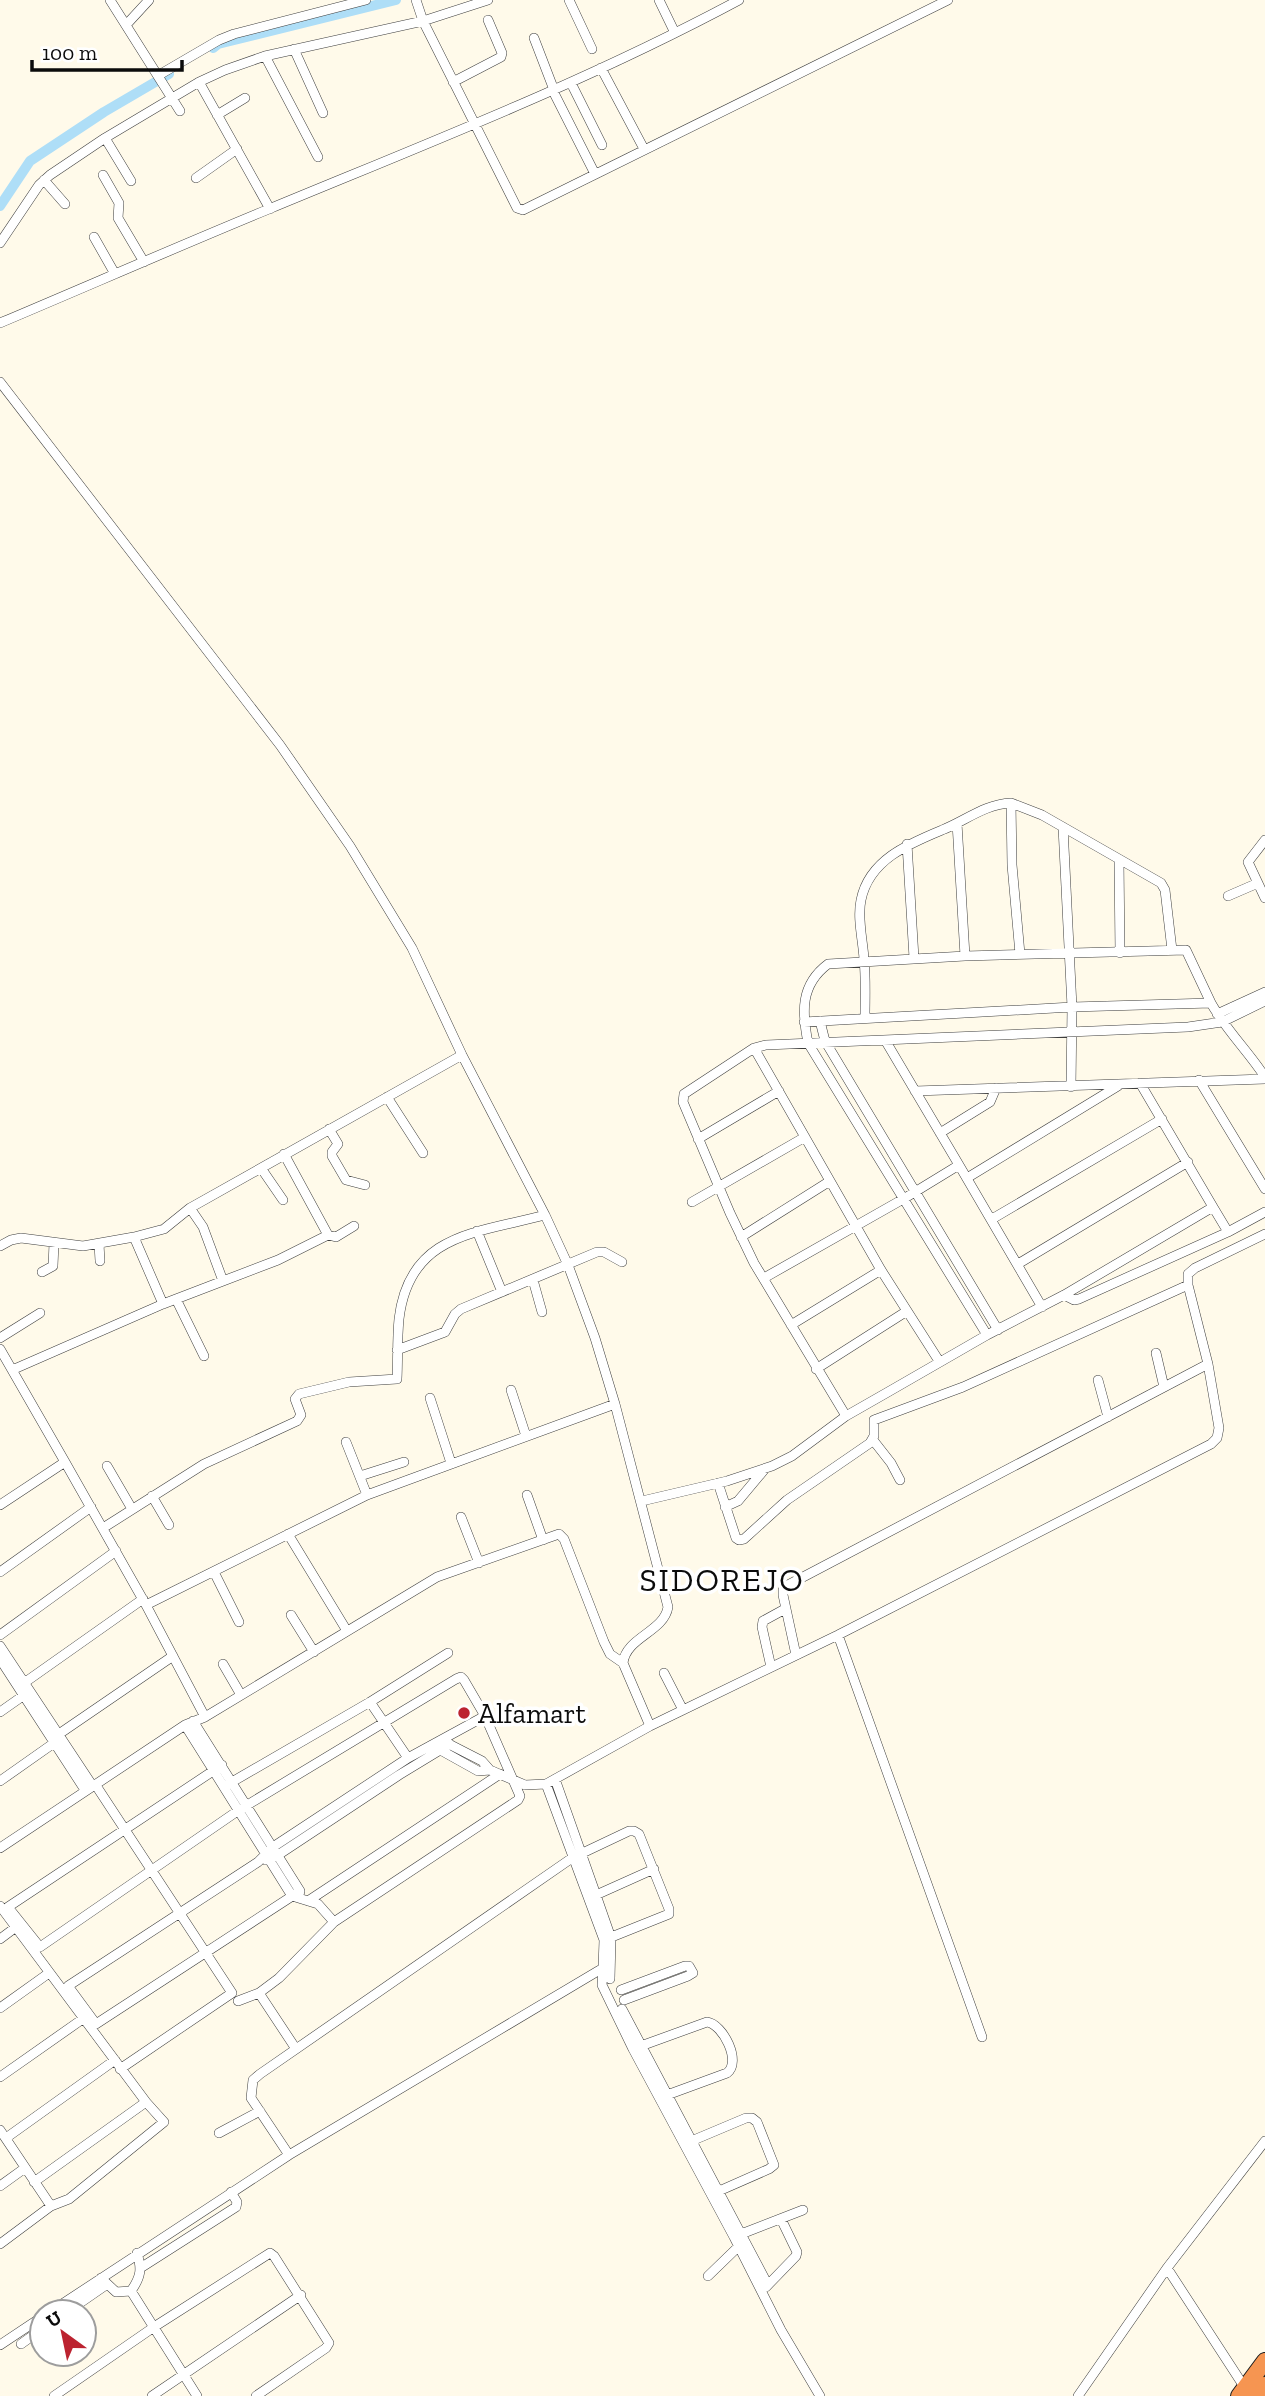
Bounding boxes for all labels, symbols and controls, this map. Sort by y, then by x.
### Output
scale bar [32,28,182,72]
text: 100 m [42,40,97,65]
district label: SIDOREJO [640,1561,805,1599]
place label: Alfamart [478,1697,586,1730]
marker: Alfamart [456,1705,472,1721]
north arrow [28,2298,98,2368]
text: U [42,2306,66,2333]

